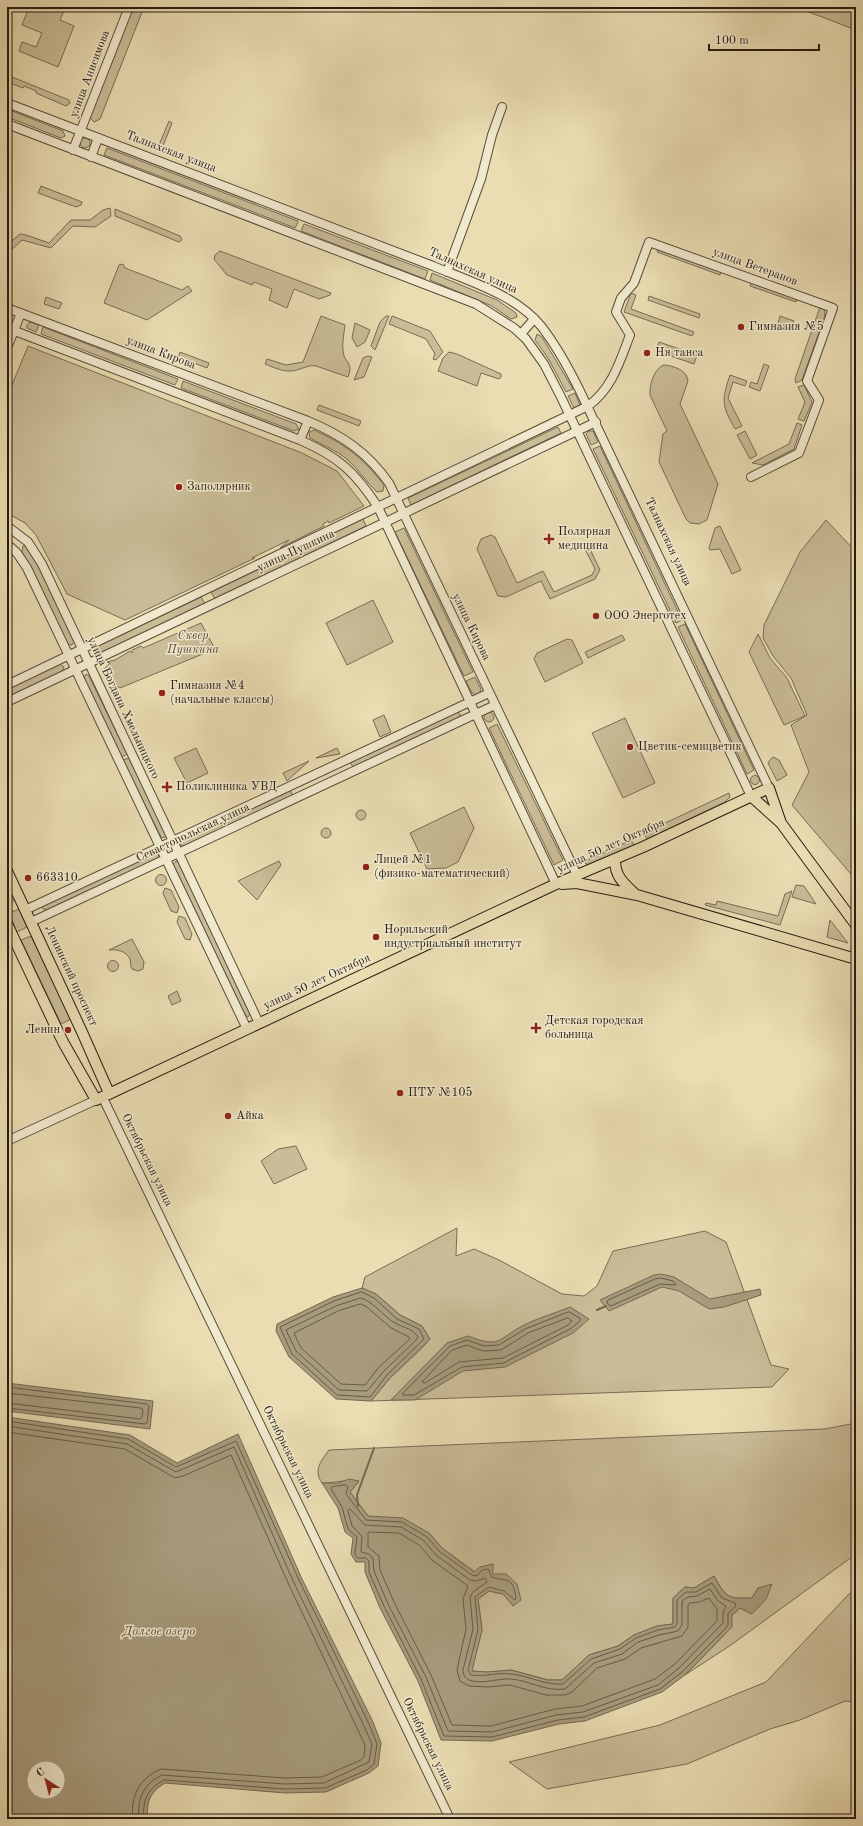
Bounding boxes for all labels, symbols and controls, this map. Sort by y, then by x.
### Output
scale bar [709,26,819,52]
street label: улица Анисимова [68,29,112,119]
text: 100 m [715,35,749,47]
street label: Талнахская улица [124,129,218,175]
street label: Талнахская улица [427,246,519,296]
street label: улица Ветеранов [711,246,799,288]
place label: Гимназия №5 [749,320,824,333]
marker: Гимназия №5 [736,322,746,332]
street label: улица Кирова [125,334,197,372]
place label: Ня танса [655,347,703,359]
marker: Ня танса [642,348,652,358]
place label: Заполярник [187,481,251,493]
marker: Заполярник [174,482,184,492]
street label: Талнахская улица [642,496,694,588]
place label: Полярная медицина [558,526,611,552]
street label: улица Пушкина [255,528,337,574]
marker: Полярная медицина [543,533,555,545]
street label: улица Кирова [450,592,492,663]
place label: ООО Энерготех [604,610,687,622]
marker: ООО Энерготех [591,611,601,621]
park label: Сквер Пушкина [166,630,220,656]
street label: улица Богдана Хмельницкого [85,635,161,781]
place label: Гимназия №4 (начальные классы) [170,680,274,706]
marker: Гимназия №4 (начальные классы) [157,688,167,698]
place label: Цветик-семицветик [638,741,742,753]
marker: Цветик-семицветик [625,742,635,752]
marker: Поликлиника УВД [161,781,173,793]
place label: Поликлиника УВД [176,781,277,793]
street label: Севастопольская улица [134,801,252,865]
street label: улица 50 лет Октября [555,816,667,875]
place label: Лицей №1 (физико-математический) [374,854,510,880]
marker: Лицей №1 (физико-математический) [361,862,371,872]
place label: 663310 [36,872,78,884]
marker: 663310 [23,873,33,883]
street label: Ленинский проспект [41,923,101,1029]
place label: Норильский индустриальный институт [384,924,522,950]
marker: Норильский индустриальный институт [371,932,381,942]
street label: улица 50 лет Октября [261,951,372,1012]
place label: Детская городская больница [545,1015,644,1041]
marker: Детская городская больница [530,1022,542,1034]
place label: Ленин [26,1023,60,1037]
marker: Ленин [63,1025,73,1035]
place label: ПТУ №105 [408,1086,472,1099]
marker: ПТУ №105 [395,1088,405,1098]
place label: Айка [236,1110,264,1122]
marker: Айка [223,1111,233,1121]
street label: Октябрьская улица [119,1112,175,1208]
street label: Октябрьская улица [260,1404,316,1500]
water label: Долгое озеро [121,1625,195,1638]
street label: Октябрьская улица [400,1696,456,1792]
north arrow [26,1760,66,1800]
text: С [35,1767,47,1780]

